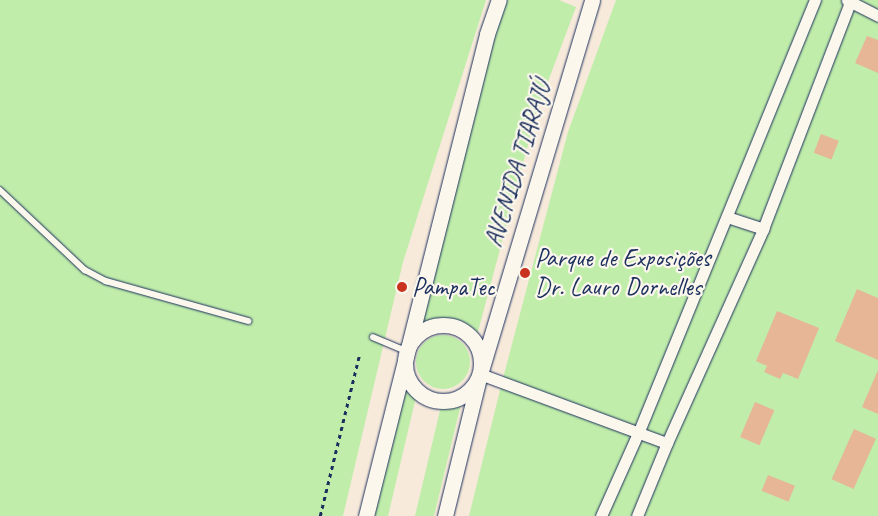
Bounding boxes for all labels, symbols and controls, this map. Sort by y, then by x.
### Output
street label: AVENIDA TIARAJÚ [479,77,557,251]
place label: Parque de Exposições Dr. Lauro Dornelles [535,244,710,303]
marker: Parque de Exposições Dr. Lauro Dornelles [519,267,531,279]
place label: PampaTec [412,272,495,302]
marker: PampaTec [396,281,408,293]

